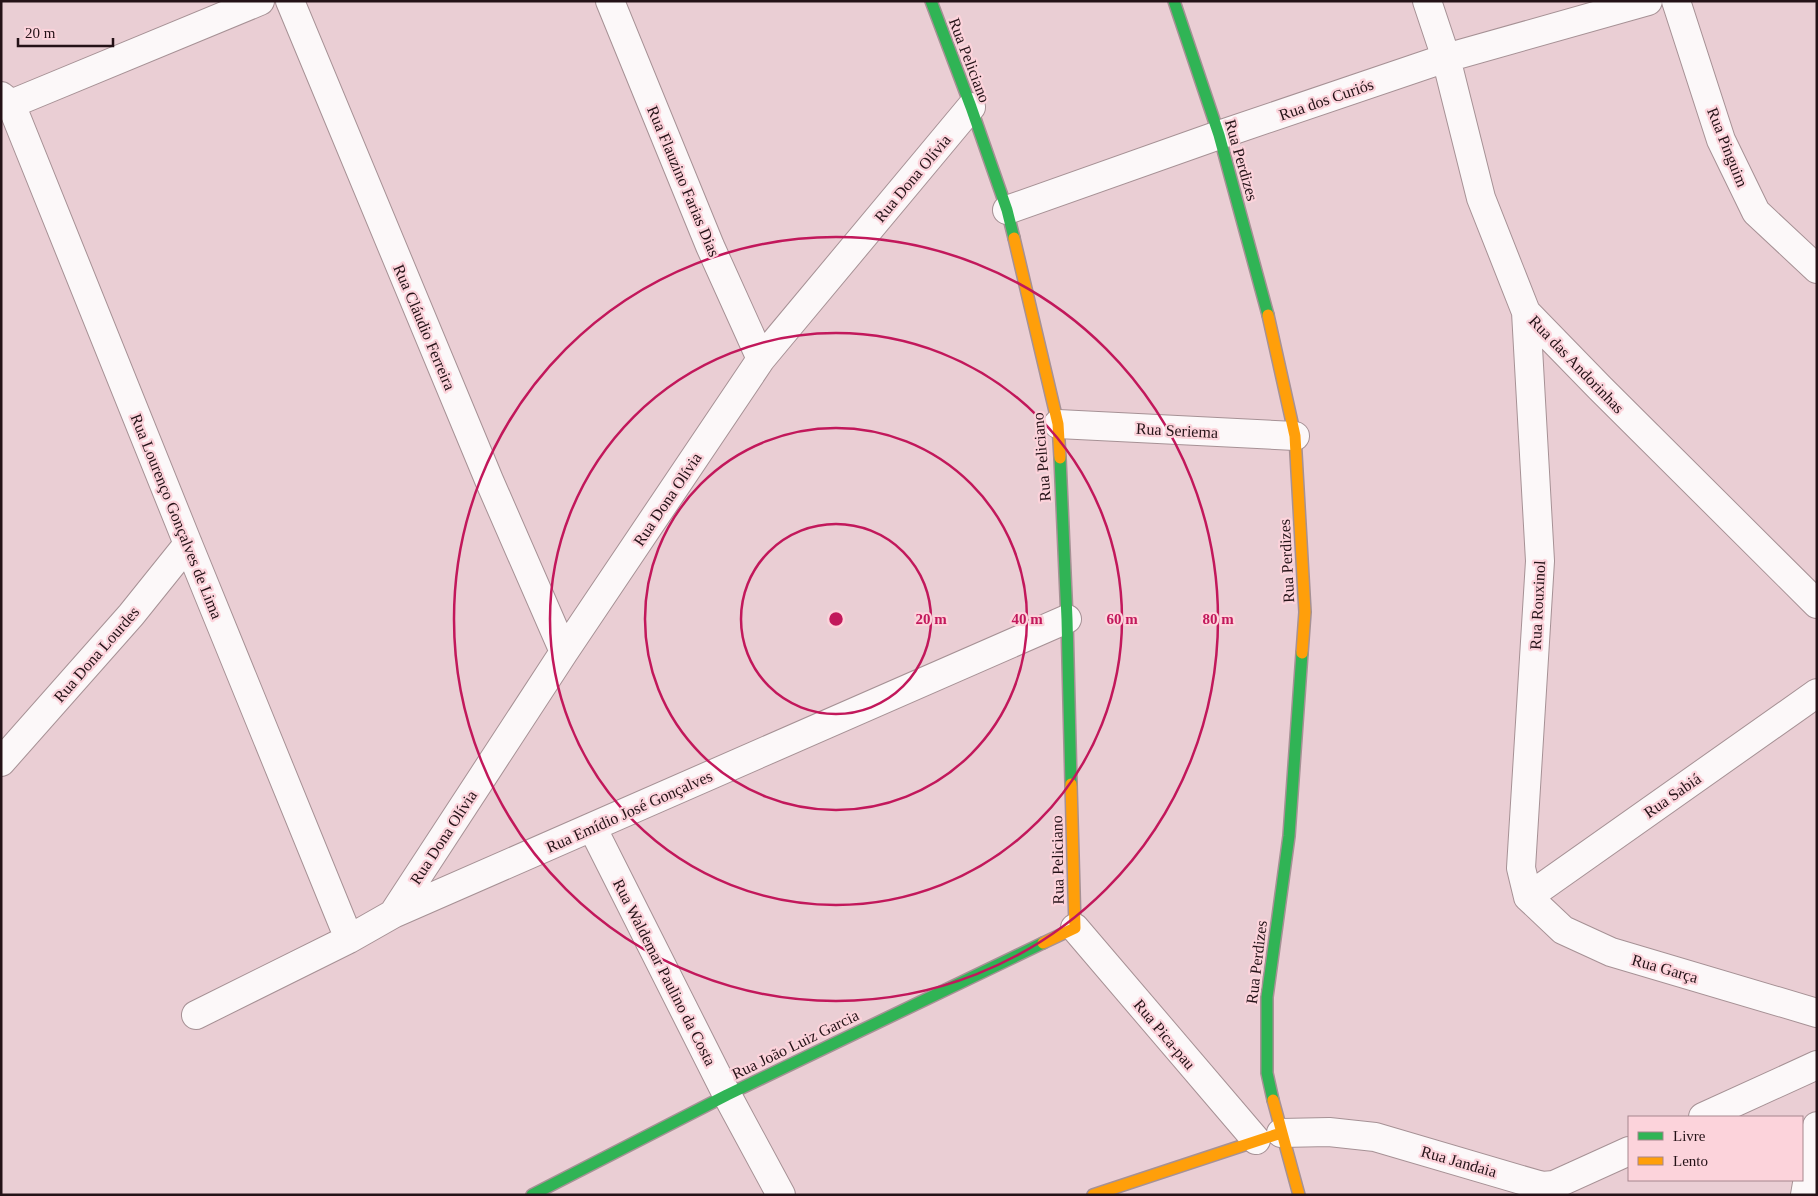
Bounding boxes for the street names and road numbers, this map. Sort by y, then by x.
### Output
street label: Rua Peliciano [946,15,993,105]
street label: Rua dos Curiós [1277,75,1376,124]
street label: Rua Flauzino Farias Dias [644,103,723,259]
street label: Rua Pinguim [1703,105,1751,190]
street label: Rua Perdizes [1222,117,1261,203]
street label: Rua Dona Olívia [871,131,954,225]
street label: Rua Cláudio Ferreira [390,262,459,393]
street label: Rua das Andorinhas [1526,312,1628,417]
street label: Rua Lourenço Gonçalves de Lima [127,411,226,621]
street label: Rua Peliciano [1029,412,1054,502]
street label: Rua Seriema [1135,420,1218,441]
street label: Rua Dona Olívia [630,450,705,549]
street label: Rua Perdizes [1276,519,1297,603]
street label: Rua Rouxinol [1527,559,1548,650]
street label: Rua Dona Lourdes [50,603,142,706]
street label: Rua Emídio José Gonçalves [544,767,715,857]
street label: Rua Sabiá [1641,770,1704,821]
street label: Rua Dona Olívia [407,787,480,887]
street label: Rua Peliciano [1048,815,1067,905]
street label: Rua Waldemar Paulino da Costa [610,876,719,1068]
street label: Rua Perdizes [1243,919,1270,1005]
street label: Rua Garça [1630,951,1700,987]
street label: Rua Pica-pau [1130,996,1199,1073]
street label: Rua João Luiz Garcia [729,1006,861,1083]
street label: Rua Jandaia [1419,1143,1499,1180]

